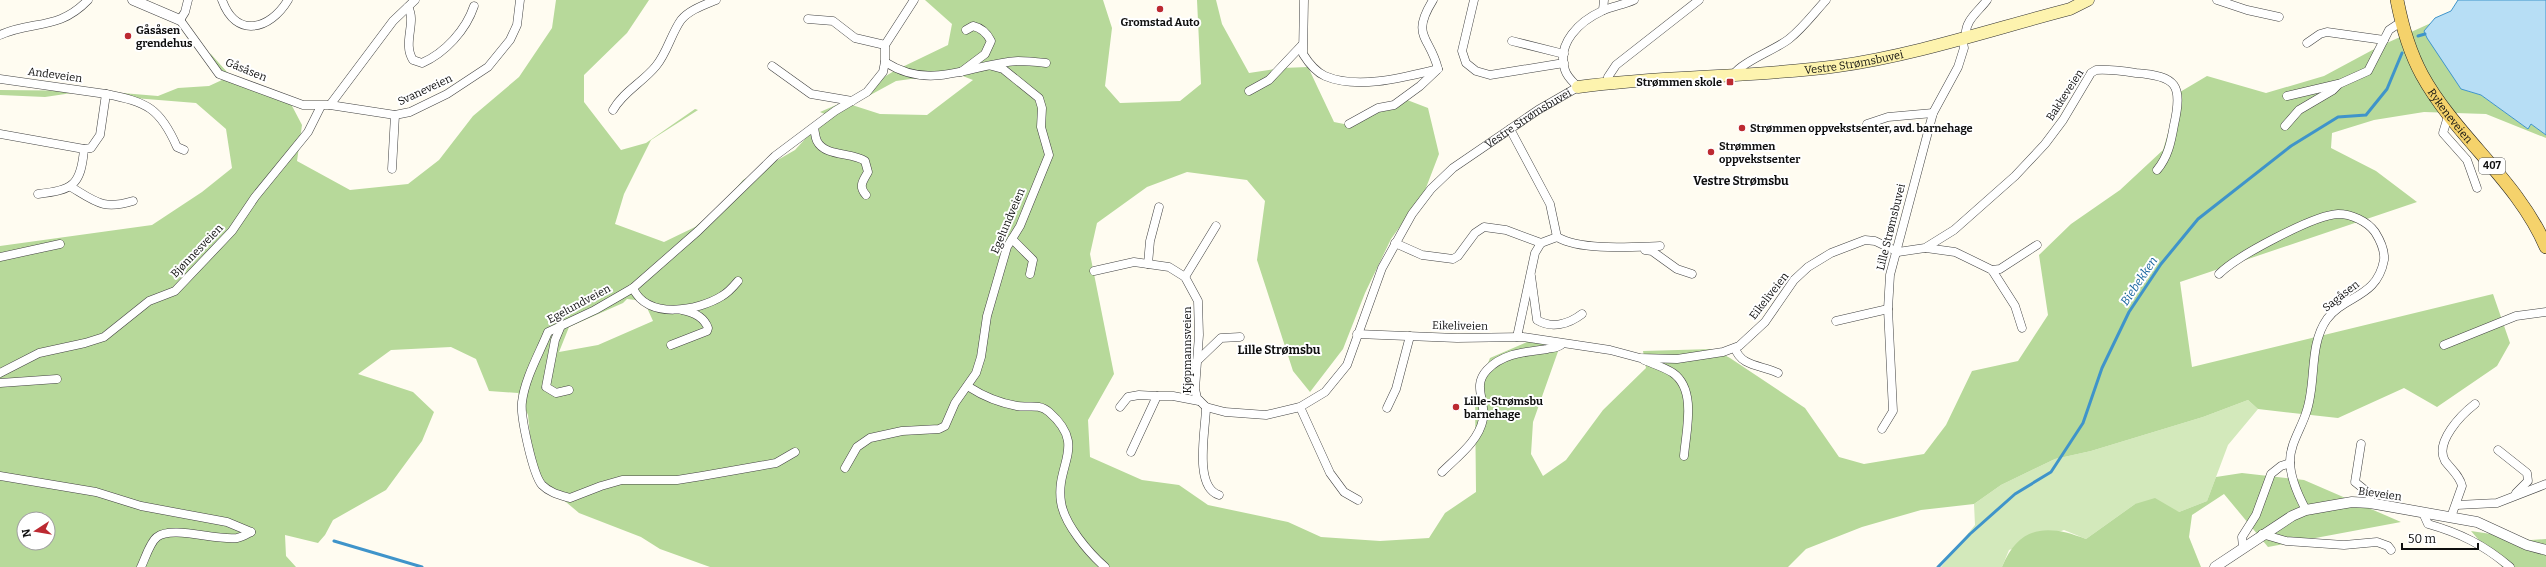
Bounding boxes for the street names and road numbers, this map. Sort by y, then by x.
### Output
street label: Vestre Strømsbuvei [1804,47,1905,76]
street label: Gåsåsen [223,56,269,84]
street label: Andeveien [27,65,83,85]
street label: Bakkeveien [2044,67,2086,123]
street label: Svaneveien [396,72,454,108]
street label: Vestre Strømsbuvei [1482,85,1574,151]
street label: Rykeneveien [2425,86,2475,145]
road number: 407 [2479,158,2505,174]
street label: Lille Strømsbuvei [1874,182,1908,272]
street label: Egelundveien [988,186,1028,256]
street label: Bjønnesveien [168,222,226,280]
street label: Eikeliveien [1747,270,1791,322]
street label: Sagåsen [2320,278,2362,314]
street label: Egelundveien [545,282,613,326]
street label: Kjøpmannsveien [1181,307,1194,393]
street label: Eikeliveien [1432,319,1488,333]
street label: Bieveien [2357,485,2403,503]

